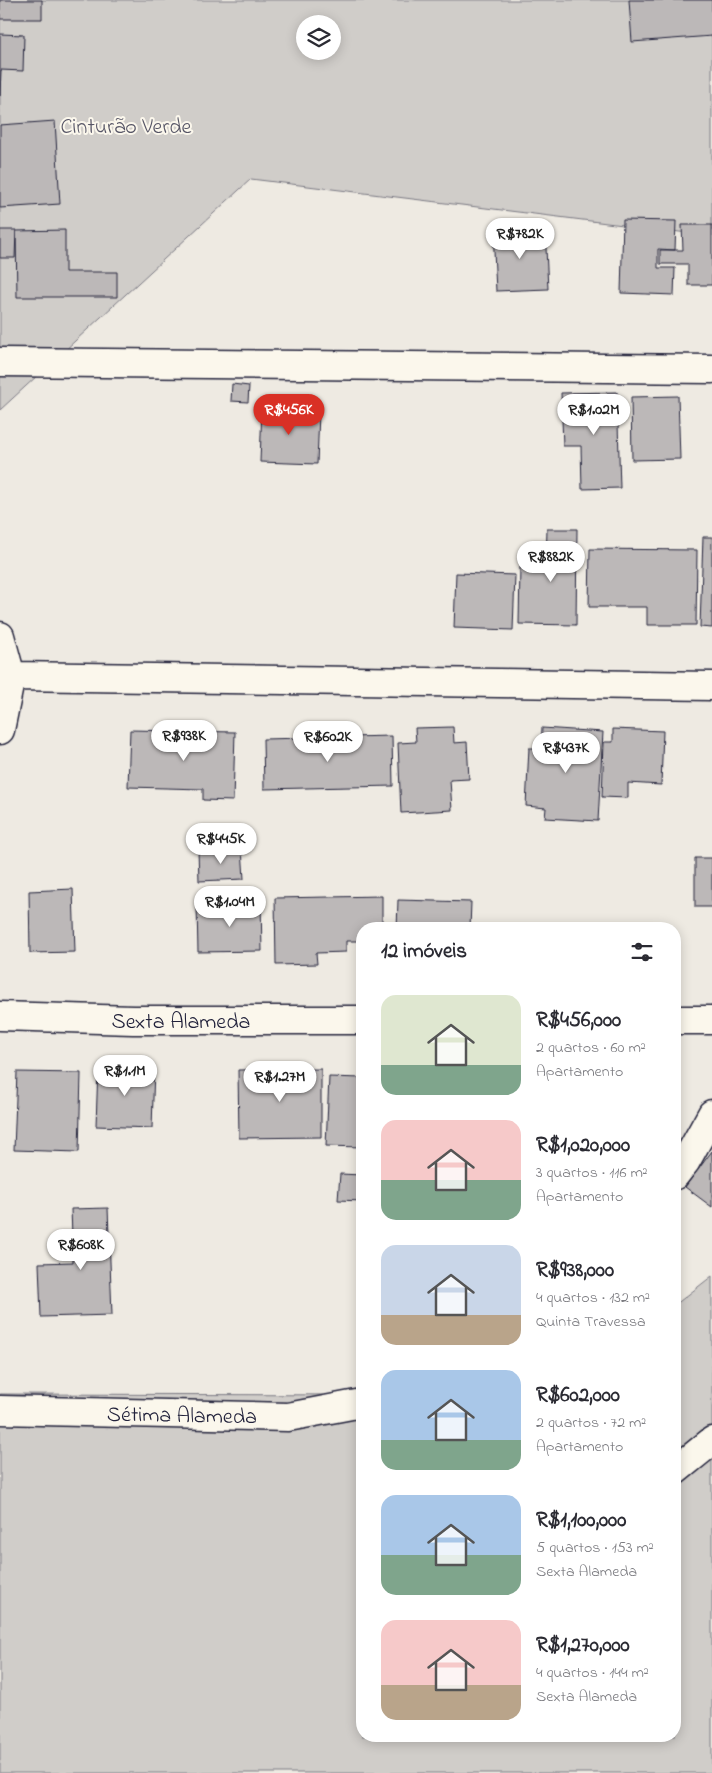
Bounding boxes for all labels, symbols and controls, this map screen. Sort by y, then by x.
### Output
map controls [296,15,341,60]
button: layers [296,15,341,60]
park label: Cinturão Verde [61,112,192,144]
pin: R$782K [479,218,561,260]
text: R$782K [497,222,543,246]
pin: R$456K [248,394,330,436]
pin: R$1.02M [548,394,640,436]
text: R$456K [264,398,314,422]
text: R$1.02M [568,398,620,422]
pin: R$882K [510,540,592,583]
text: R$882K [528,545,574,569]
pin: R$938K [143,720,225,762]
pin: R$602K [287,720,369,763]
text: R$938K [162,724,206,748]
text: R$602K [304,725,352,749]
pin: R$437K [525,732,607,774]
text: R$437K [543,736,589,760]
pin: R$445K [180,822,262,865]
text: R$445K [197,827,245,851]
pin: R$1.04M [184,886,276,928]
text: R$1.04M [205,890,255,914]
text: 12 imóveis [381,937,467,967]
icon: filters [628,938,656,966]
text: R$456,000 [536,1006,621,1036]
street label: Sexta Alameda [112,1007,250,1039]
icon: home [421,1015,481,1075]
text: 2 quartos · 60 m² [536,1036,646,1060]
pin: R$1.1M [84,1054,166,1097]
text: R$1.1M [104,1059,146,1083]
pin: R$1.27M [234,1060,326,1103]
text: Apartamento [536,1060,623,1084]
text: R$1.27M [254,1065,306,1089]
text: R$1,020,000 [536,1131,630,1161]
icon: home [421,1140,481,1200]
text: 3 quartos · 116 m² [536,1161,648,1185]
text: Apartamento [536,1185,623,1209]
pin: R$608K [40,1228,122,1271]
text: R$608K [58,1233,104,1257]
text: R$938,000 [536,1256,614,1286]
icon: home [421,1265,481,1325]
text: 4 quartos · 132 m² [536,1286,650,1310]
text: Quinta Travessa [536,1310,646,1334]
text: R$602,000 [536,1381,620,1411]
icon: home [421,1390,481,1450]
street label: Sétima Alameda [107,1400,257,1434]
text: 2 quartos · 72 m² [536,1411,646,1435]
text: Apartamento [536,1435,623,1459]
text: R$1,100,000 [536,1506,626,1536]
icon: home [421,1515,481,1575]
text: 5 quartos · 153 m² [536,1536,654,1560]
text: Sexta Alameda [536,1560,637,1584]
text: R$1,270,000 [536,1631,630,1661]
icon: home [421,1640,481,1700]
text: 4 quartos · 144 m² [536,1661,649,1685]
text: Sexta Alameda [536,1685,637,1709]

